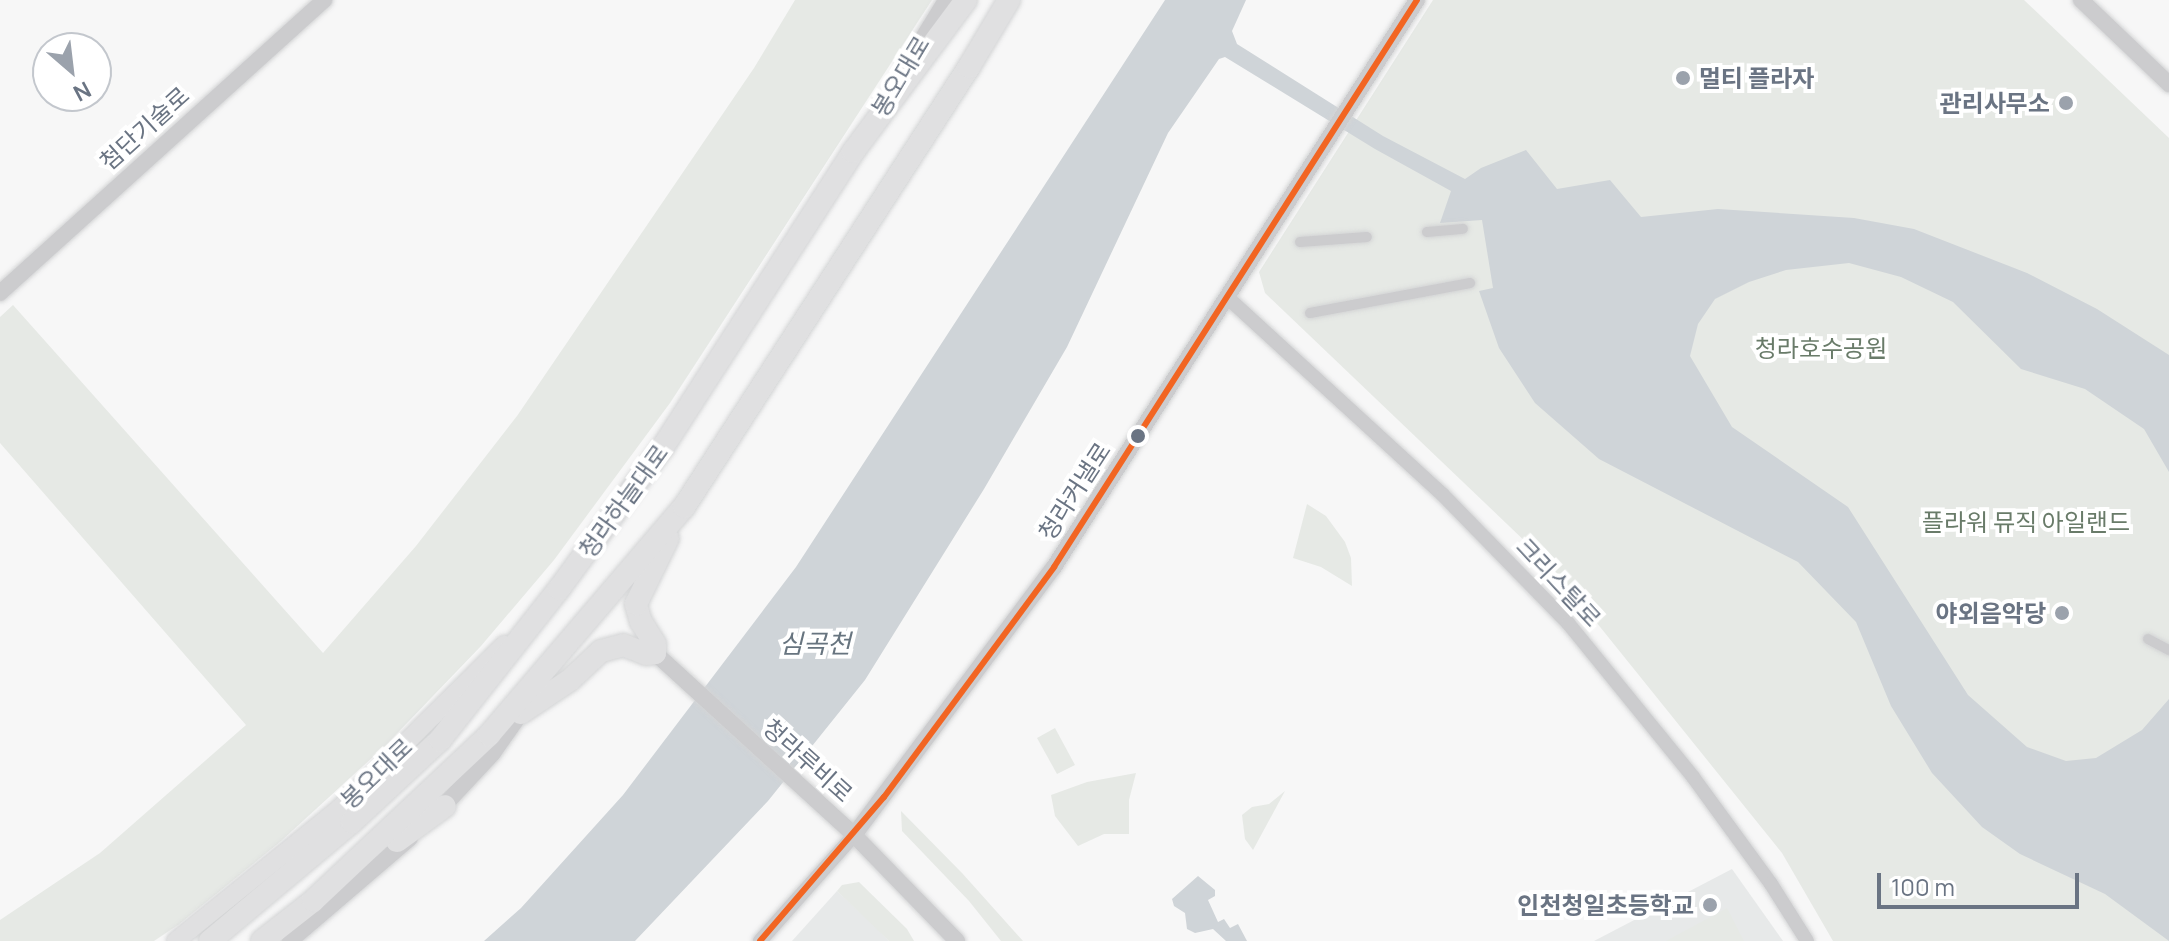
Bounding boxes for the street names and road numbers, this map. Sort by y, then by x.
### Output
street label: 봉오대로 [865,31,935,121]
street label: 첨단기술로 [93,80,195,176]
street label: 청라커낼로 [1032,437,1116,545]
street label: 청라하늘대로 [572,439,674,563]
street label: 크리스탈로 [1511,532,1607,632]
street label: 청라루비로 [757,712,859,808]
street label: 봉오대로 [334,732,418,814]

